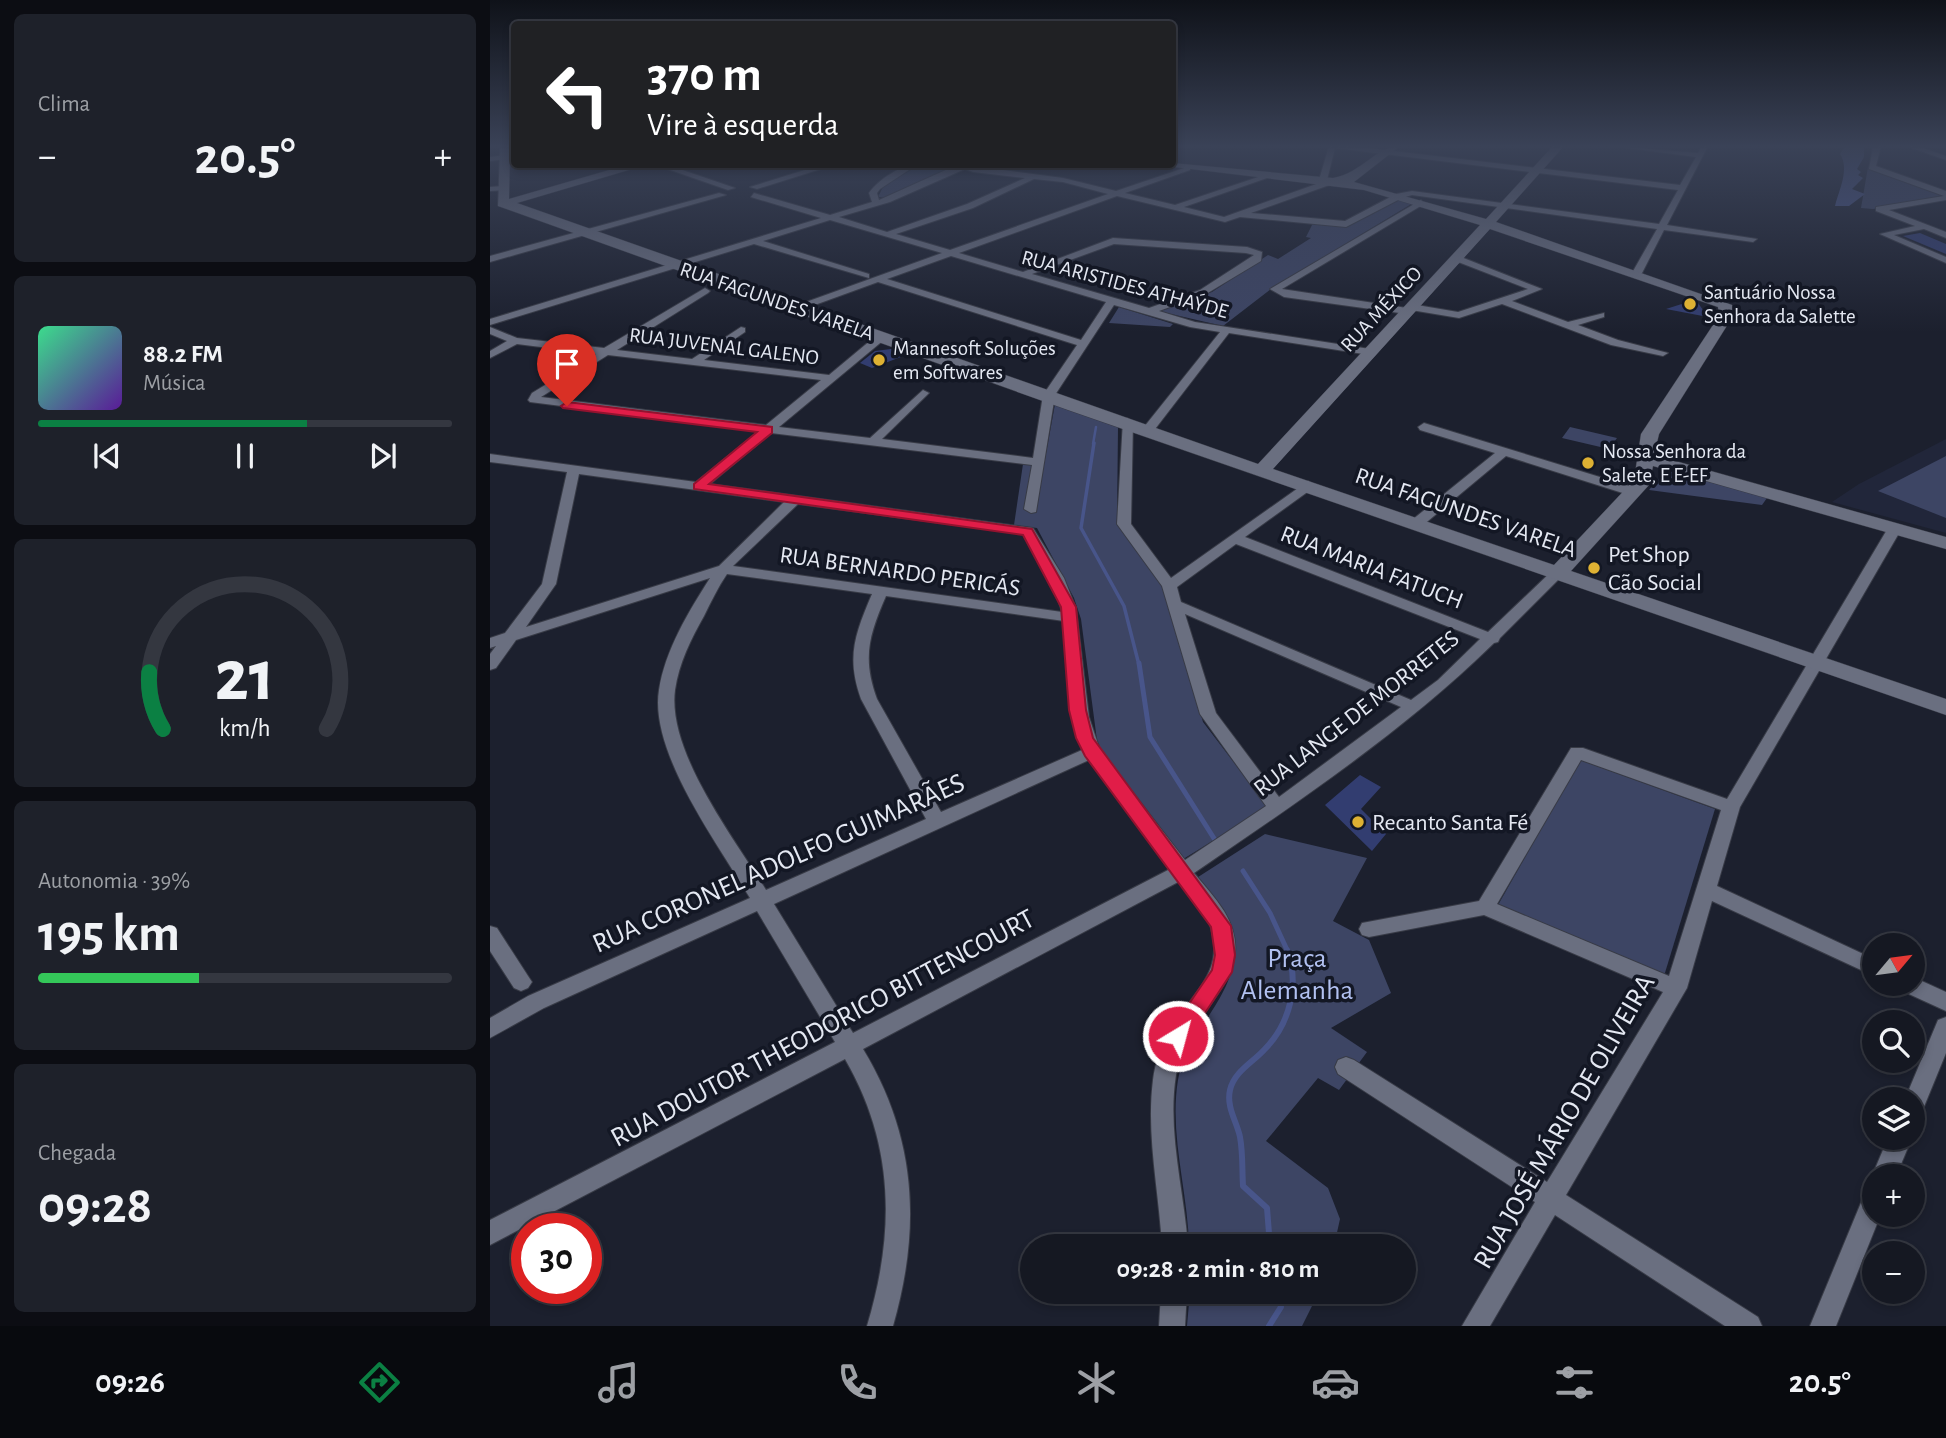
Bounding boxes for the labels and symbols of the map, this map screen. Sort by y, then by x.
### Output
street label: RUA ARISTIDES ATHAÝDE [1019,245,1231,322]
street label: RUA FAGUNDES VARELA [677,258,876,345]
street label: RUA MÉXICO [1335,261,1426,356]
place label: Santuário Nossa Senhora da Salette [1704,282,1856,327]
marker: Santuário Nossa Senhora da Salette [1682,296,1698,312]
street label: RUA JUVENAL GALENO [628,324,820,369]
pin [537,334,597,406]
place label: Mannesoft Soluções em Softwares [893,338,1056,383]
marker: Mannesoft Soluções em Softwares [871,352,887,368]
place label: Nossa Senhora da Salete, E E-EF [1602,441,1747,486]
marker: Nossa Senhora da Salete, E E-EF [1580,455,1596,471]
street label: RUA FAGUNDES VARELA [1352,464,1580,562]
street label: RUA MARIA FATUCH [1277,522,1466,614]
street label: RUA BERNARDO PERICÁS [778,541,1022,601]
place label: Pet Shop Cão Social [1608,543,1702,595]
marker: Pet Shop Cão Social [1586,560,1602,576]
street label: RUA LANGE DE MORRETES [1249,626,1464,801]
street label: RUA CORONEL ADOLFO GUIMARÃES [588,767,969,959]
place label: Recanto Santa Fé [1372,811,1528,835]
marker: Recanto Santa Fé [1350,814,1366,830]
street label: RUA DOUTOR THEODORICO BITTENCOURT [606,905,1040,1153]
north arrow [1862,933,1925,996]
park label: Praça Alemanha [1240,945,1354,1005]
street label: RUA JOSÉ MÁRIO DE OLIVEIRA [1466,969,1661,1274]
position arrow [1141,999,1215,1073]
speed limit sign: 30 [511,1213,602,1304]

